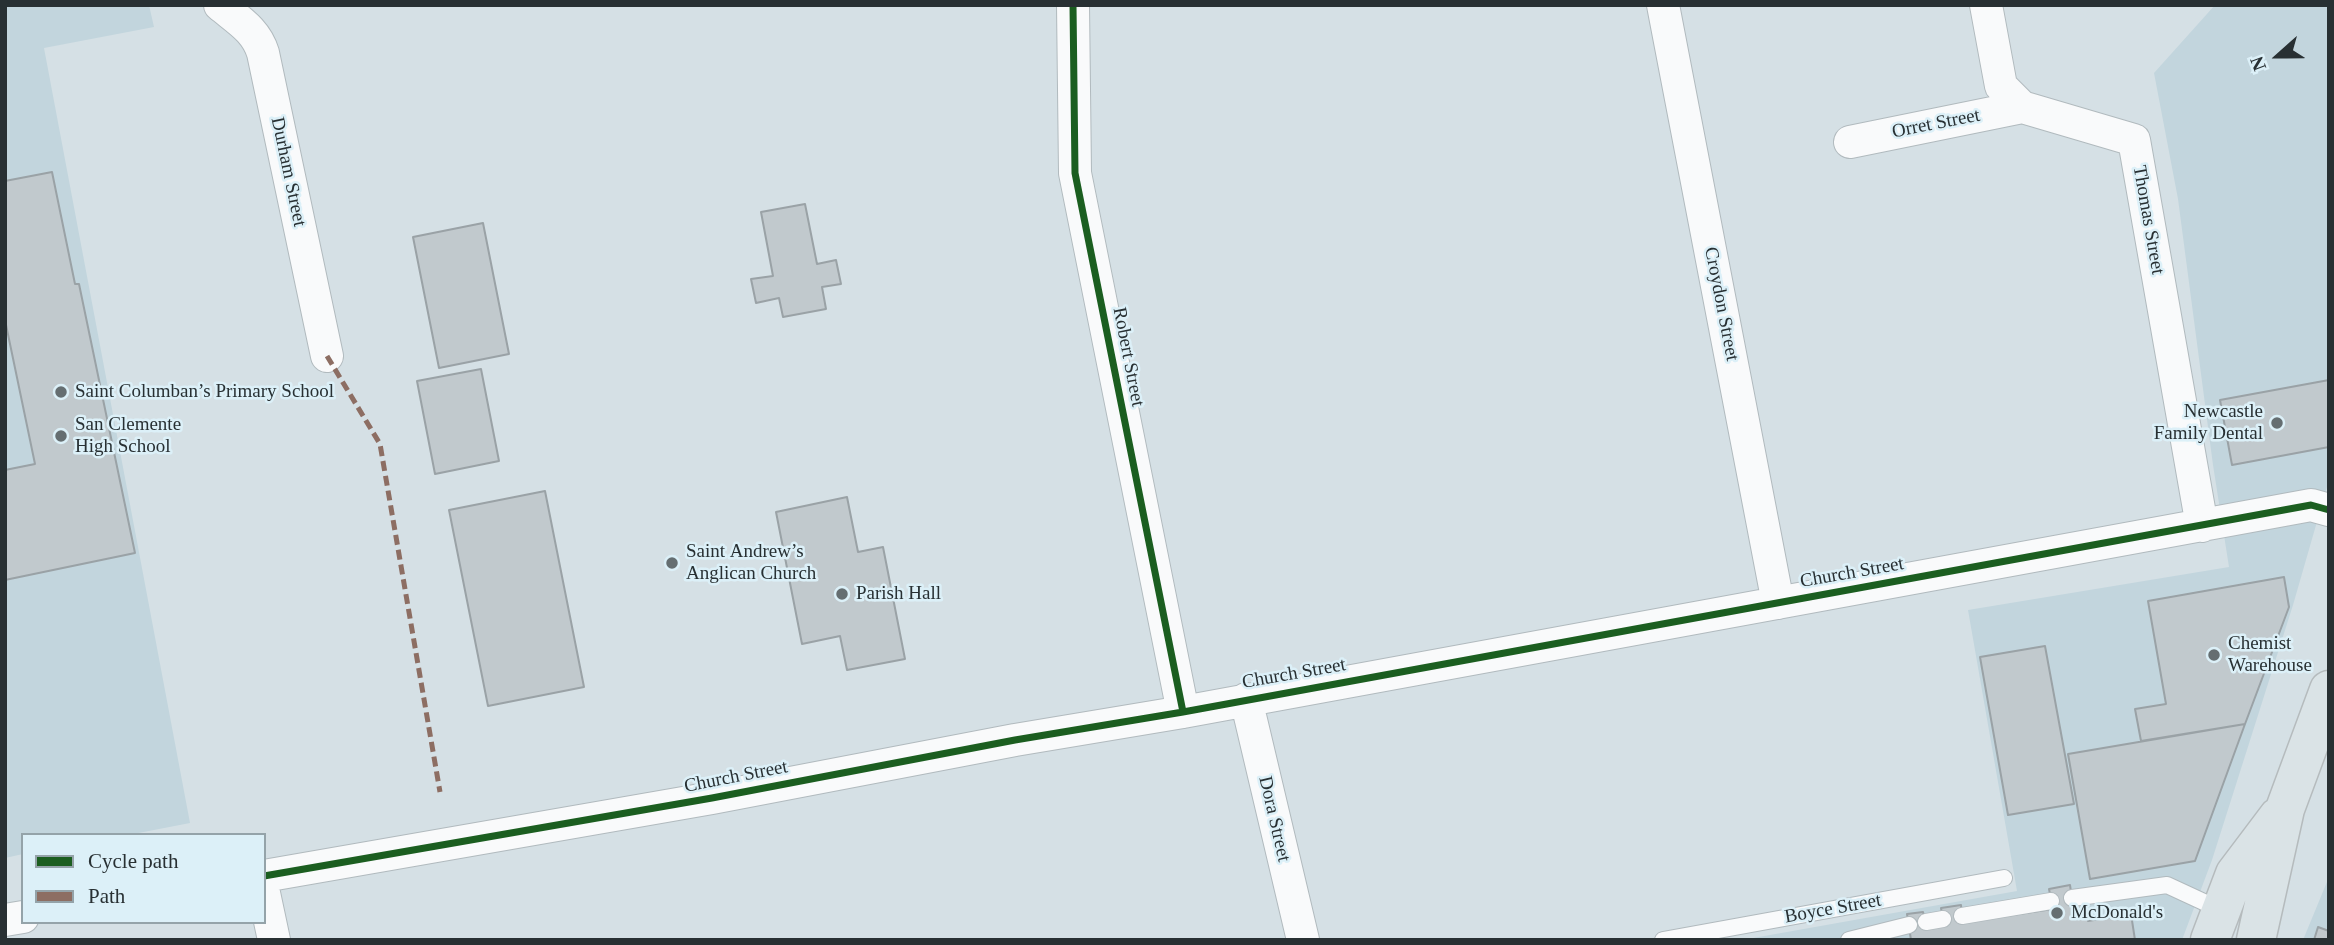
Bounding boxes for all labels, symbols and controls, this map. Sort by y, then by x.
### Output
north arrow [2243,21,2313,91]
text: N [2246,54,2270,74]
street label: Orret Street [1890,104,1982,144]
street label: Durham Street [265,115,311,229]
street label: Thomas Street [2127,164,2169,276]
street label: Croydon Street [1699,245,1743,363]
street label: Robert Street [1107,305,1149,409]
place label: Saint Columban’s Primary School [75,381,334,403]
marker: Saint Columban’s Primary School [53,384,69,400]
place label: Newcastle Family Dental [2154,401,2263,445]
place label: San Clemente High School [75,414,181,458]
marker: Newcastle Family Dental [2269,415,2285,431]
marker: San Clemente High School [53,428,69,444]
place label: Saint Andrew’s Anglican Church [686,541,816,585]
street label: Church Street [1798,553,1906,593]
marker: Saint Andrew’s Anglican Church [664,555,680,571]
place label: Parish Hall [856,583,941,605]
marker: Parish Hall [834,586,850,602]
place label: Chemist Warehouse [2228,633,2312,677]
marker: Chemist Warehouse [2206,647,2222,663]
street label: Church Street [1240,654,1348,694]
street label: Church Street [682,756,790,798]
street label: Dora Street [1253,774,1295,864]
legend [21,833,266,924]
text: Cycle path [88,849,178,873]
text: Path [88,884,125,908]
street label: Boyce Street [1783,889,1883,929]
place label: McDonald's [2071,902,2163,924]
marker: McDonald's [2049,905,2065,921]

